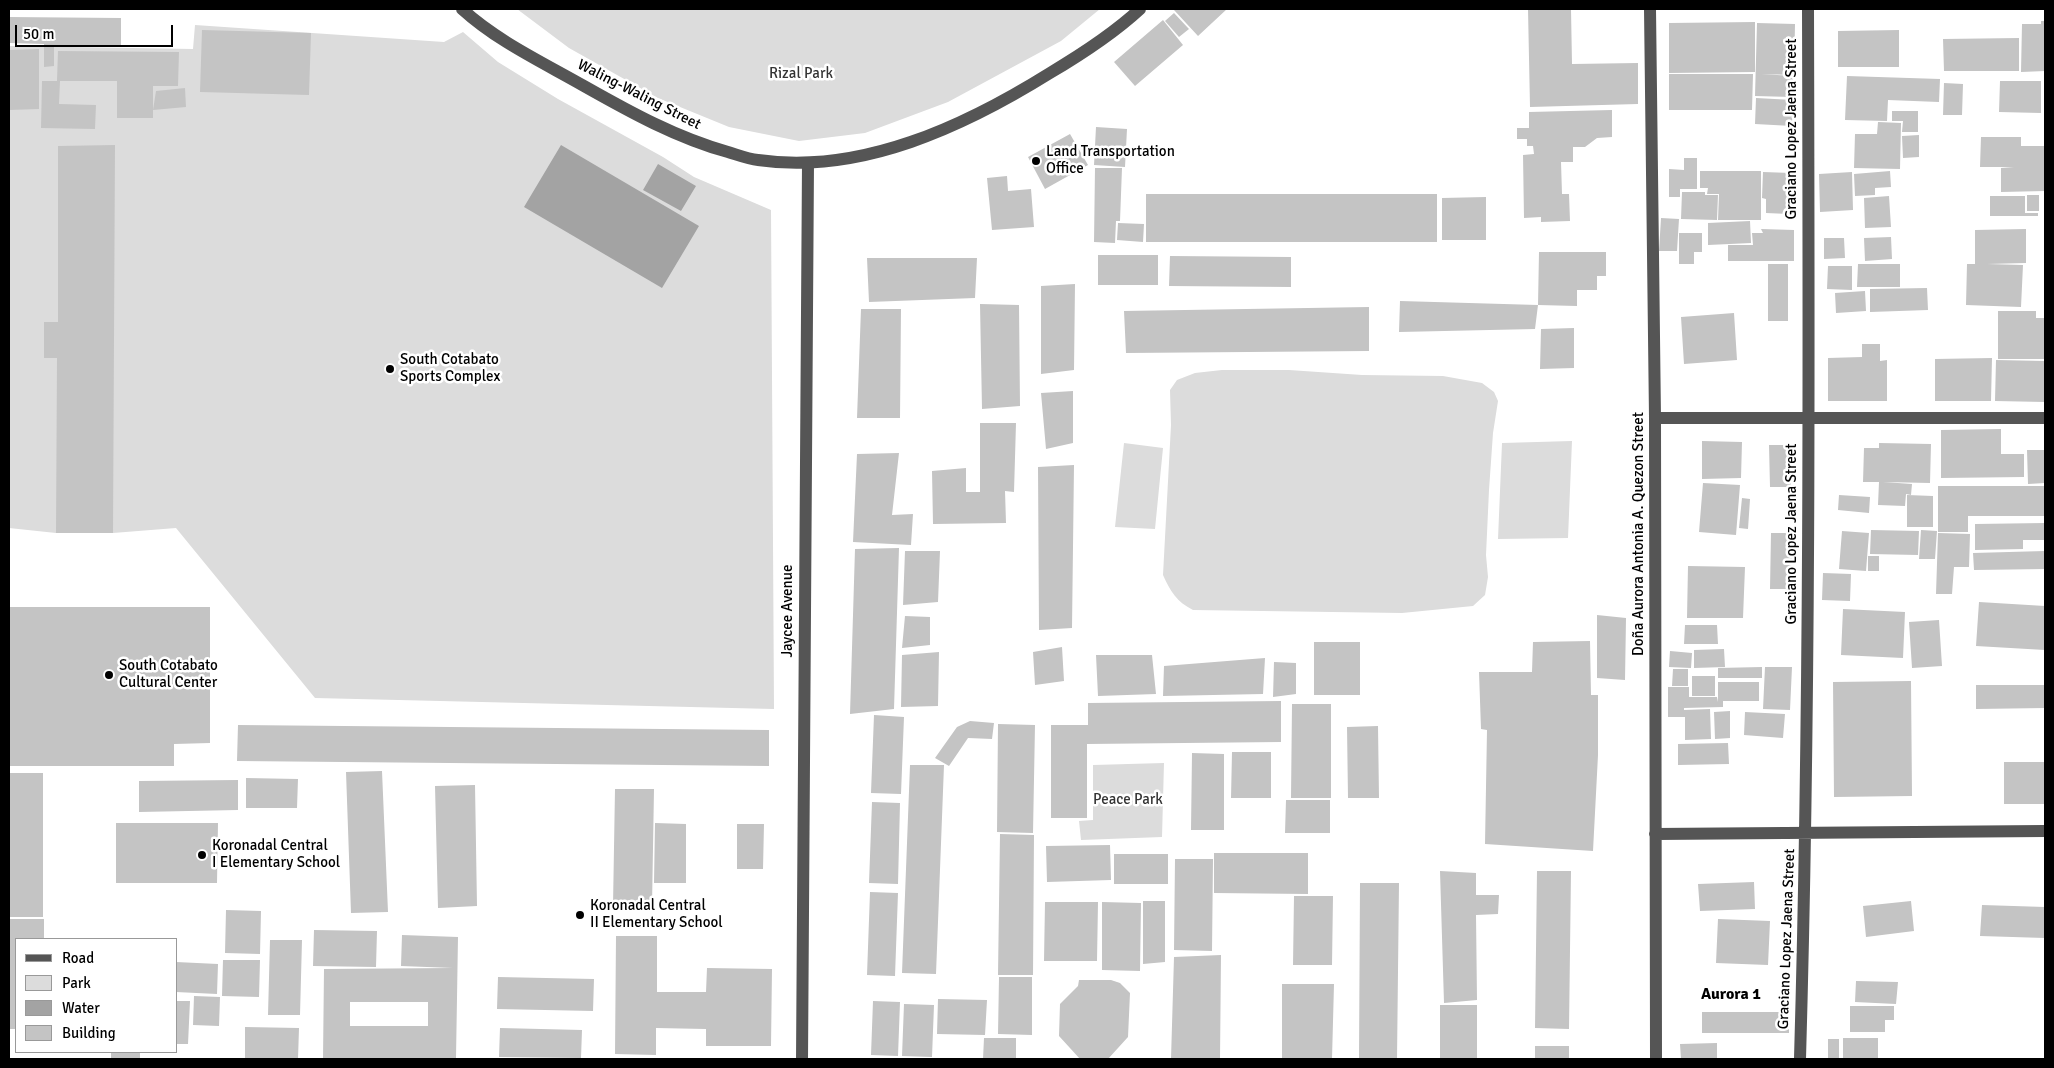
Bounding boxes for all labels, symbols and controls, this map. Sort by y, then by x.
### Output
scale bar [18,15,175,47]
text: 50 m [23,25,54,43]
street label: Graciano Lopez Jaena Street [1783,38,1801,220]
street label: Waling-Waling Street [574,56,704,134]
park label: Rizal Park [769,65,833,83]
place label: Land Transportation Office [1046,143,1175,178]
marker: Land Transportation Office [1030,155,1042,167]
place label: South Cotabato Sports Complex [400,351,500,386]
marker: South Cotabato Sports Complex [384,363,396,375]
street label: Doña Aurora Antonia A. Quezon Street [1630,412,1648,656]
street label: Graciano Lopez Jaena Street [1783,443,1801,625]
street label: Jaycee Avenue [779,565,797,657]
place label: South Cotabato Cultural Center [119,657,218,692]
marker: South Cotabato Cultural Center [103,669,115,681]
park label: Peace Park [1093,791,1163,809]
place label: Koronadal Central I Elementary School [212,837,340,872]
street label: Graciano Lopez Jaena Street [1775,848,1799,1030]
marker: Koronadal Central I Elementary School [196,849,208,861]
place label: Koronadal Central II Elementary School [590,897,723,932]
marker: Koronadal Central II Elementary School [574,909,586,921]
legend [15,938,178,1053]
text: Road [62,949,94,967]
text: Park [62,974,91,992]
district label: Aurora 1 [1701,985,1761,1005]
text: Water [62,999,100,1017]
text: Building [62,1024,116,1042]

